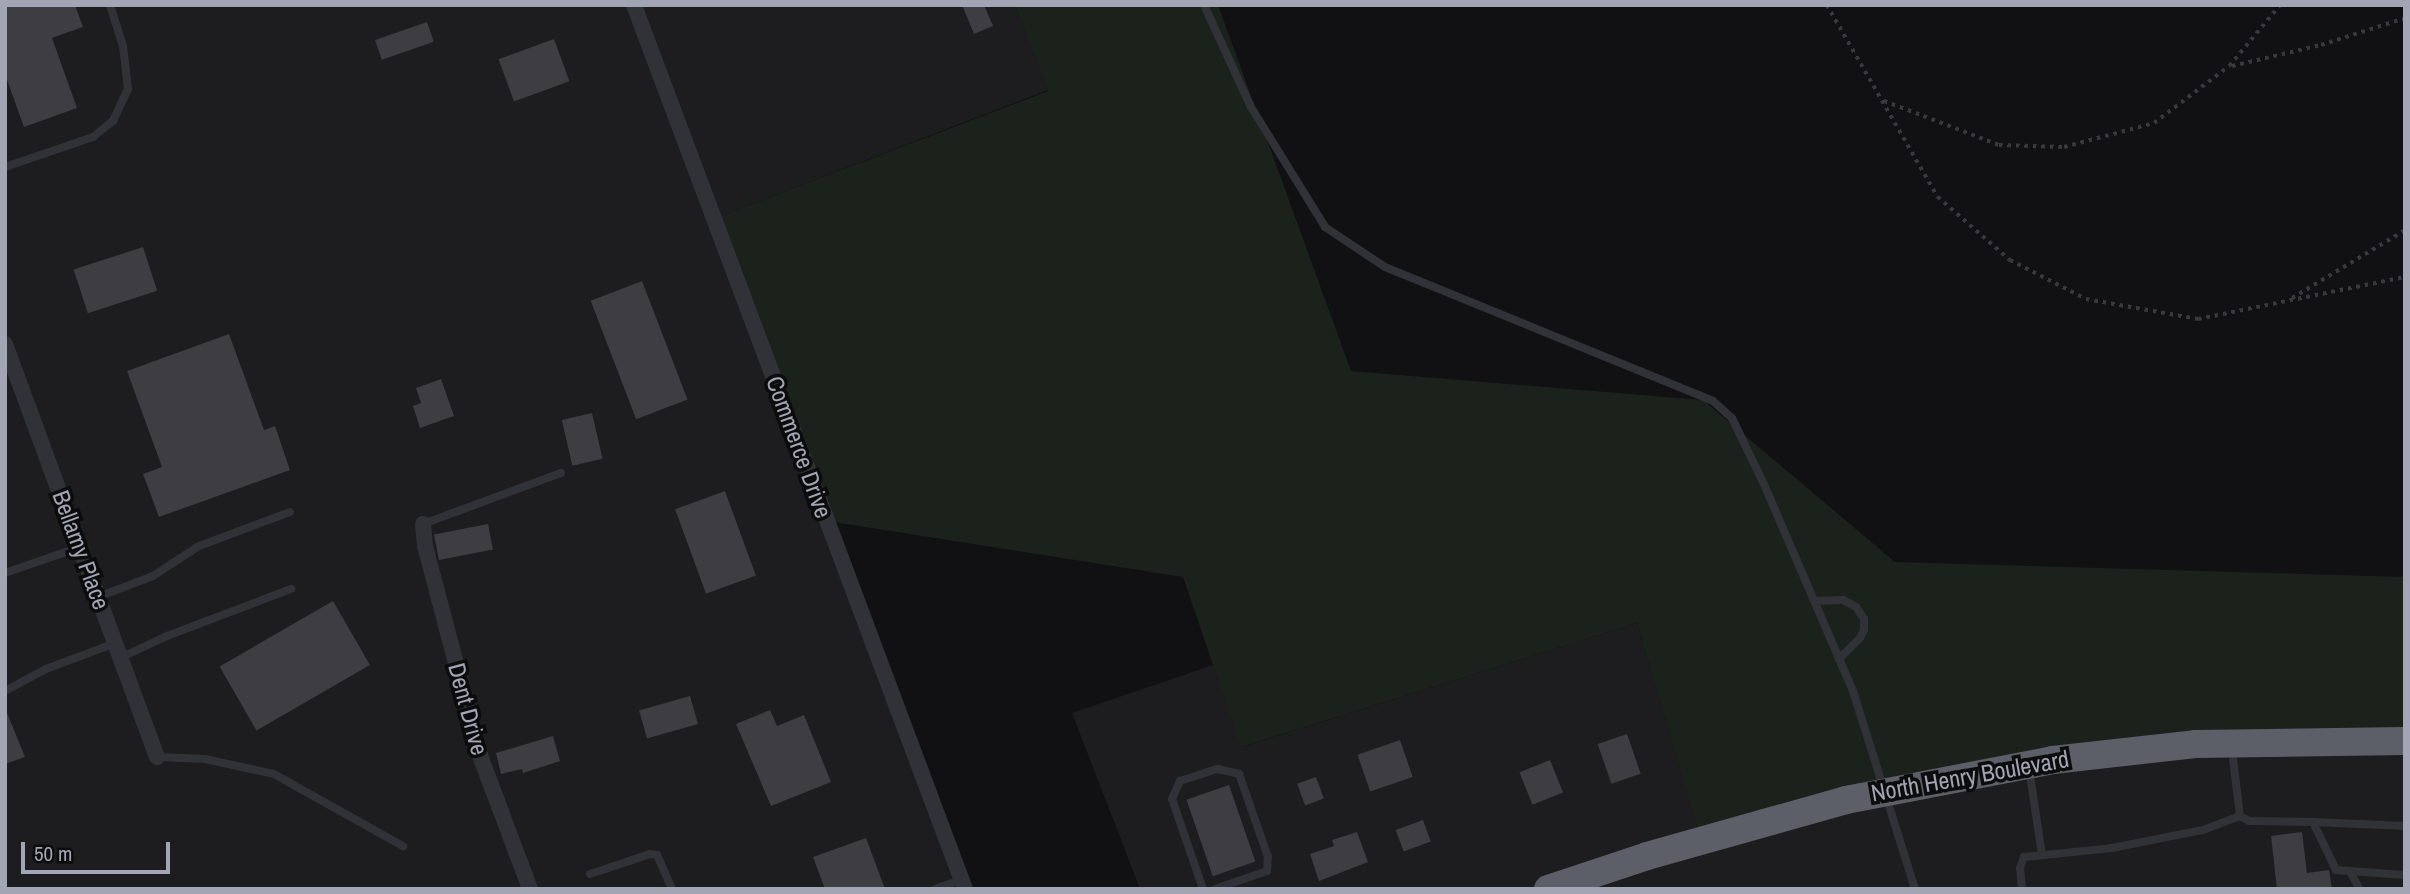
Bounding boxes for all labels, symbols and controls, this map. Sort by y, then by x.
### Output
street label: Commerce Drive [760,372,838,522]
street label: Bellamy Place [46,486,116,614]
street label: Dent Drive [442,660,494,758]
street label: North Henry Boulevard [1869,744,2071,808]
scale bar [24,828,173,872]
text: 50 m [34,839,72,868]

